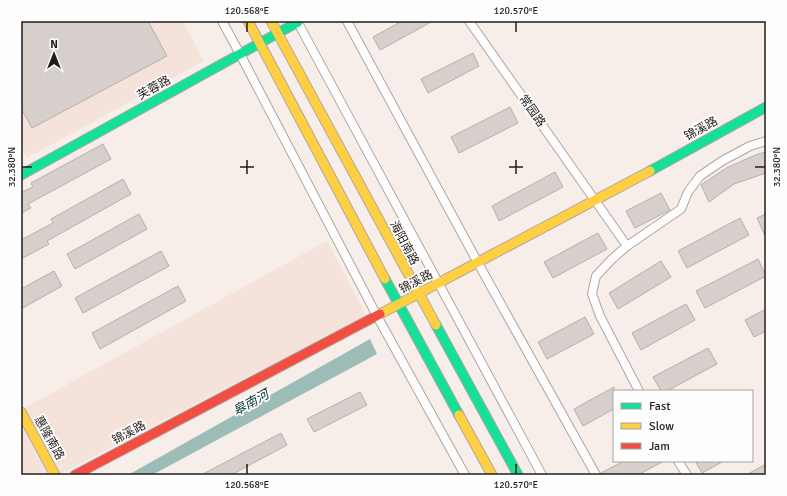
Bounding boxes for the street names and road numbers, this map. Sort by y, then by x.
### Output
street label: 芙蓉路 [135,73,173,103]
street label: 常园路 [516,92,548,130]
street label: 锦溪路 [682,114,720,144]
street label: 海阳南路 [386,218,422,268]
street label: 锦溪路 [397,267,435,297]
street label: 惠隆南路 [31,413,67,463]
street label: 锦溪路 [110,418,148,448]

